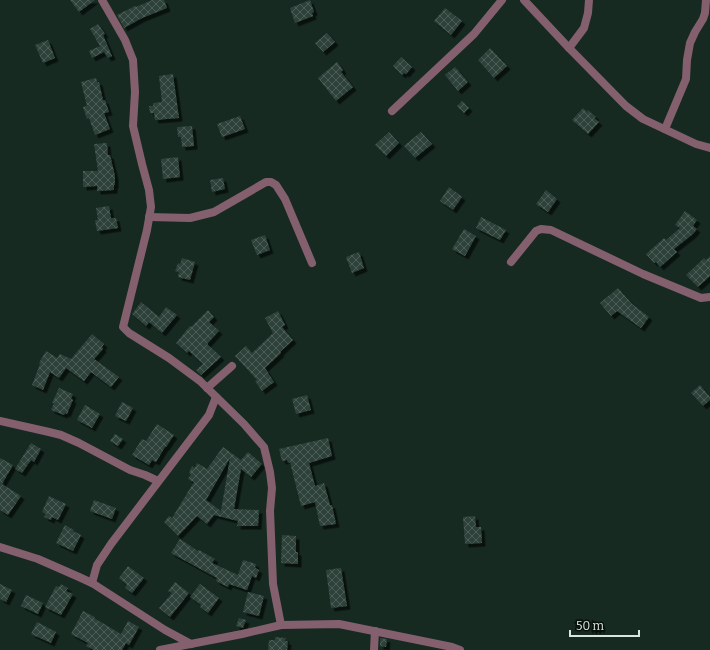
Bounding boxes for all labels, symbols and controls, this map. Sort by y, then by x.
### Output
scale bar [570,612,639,638]
text: 50 m [576,619,605,633]

